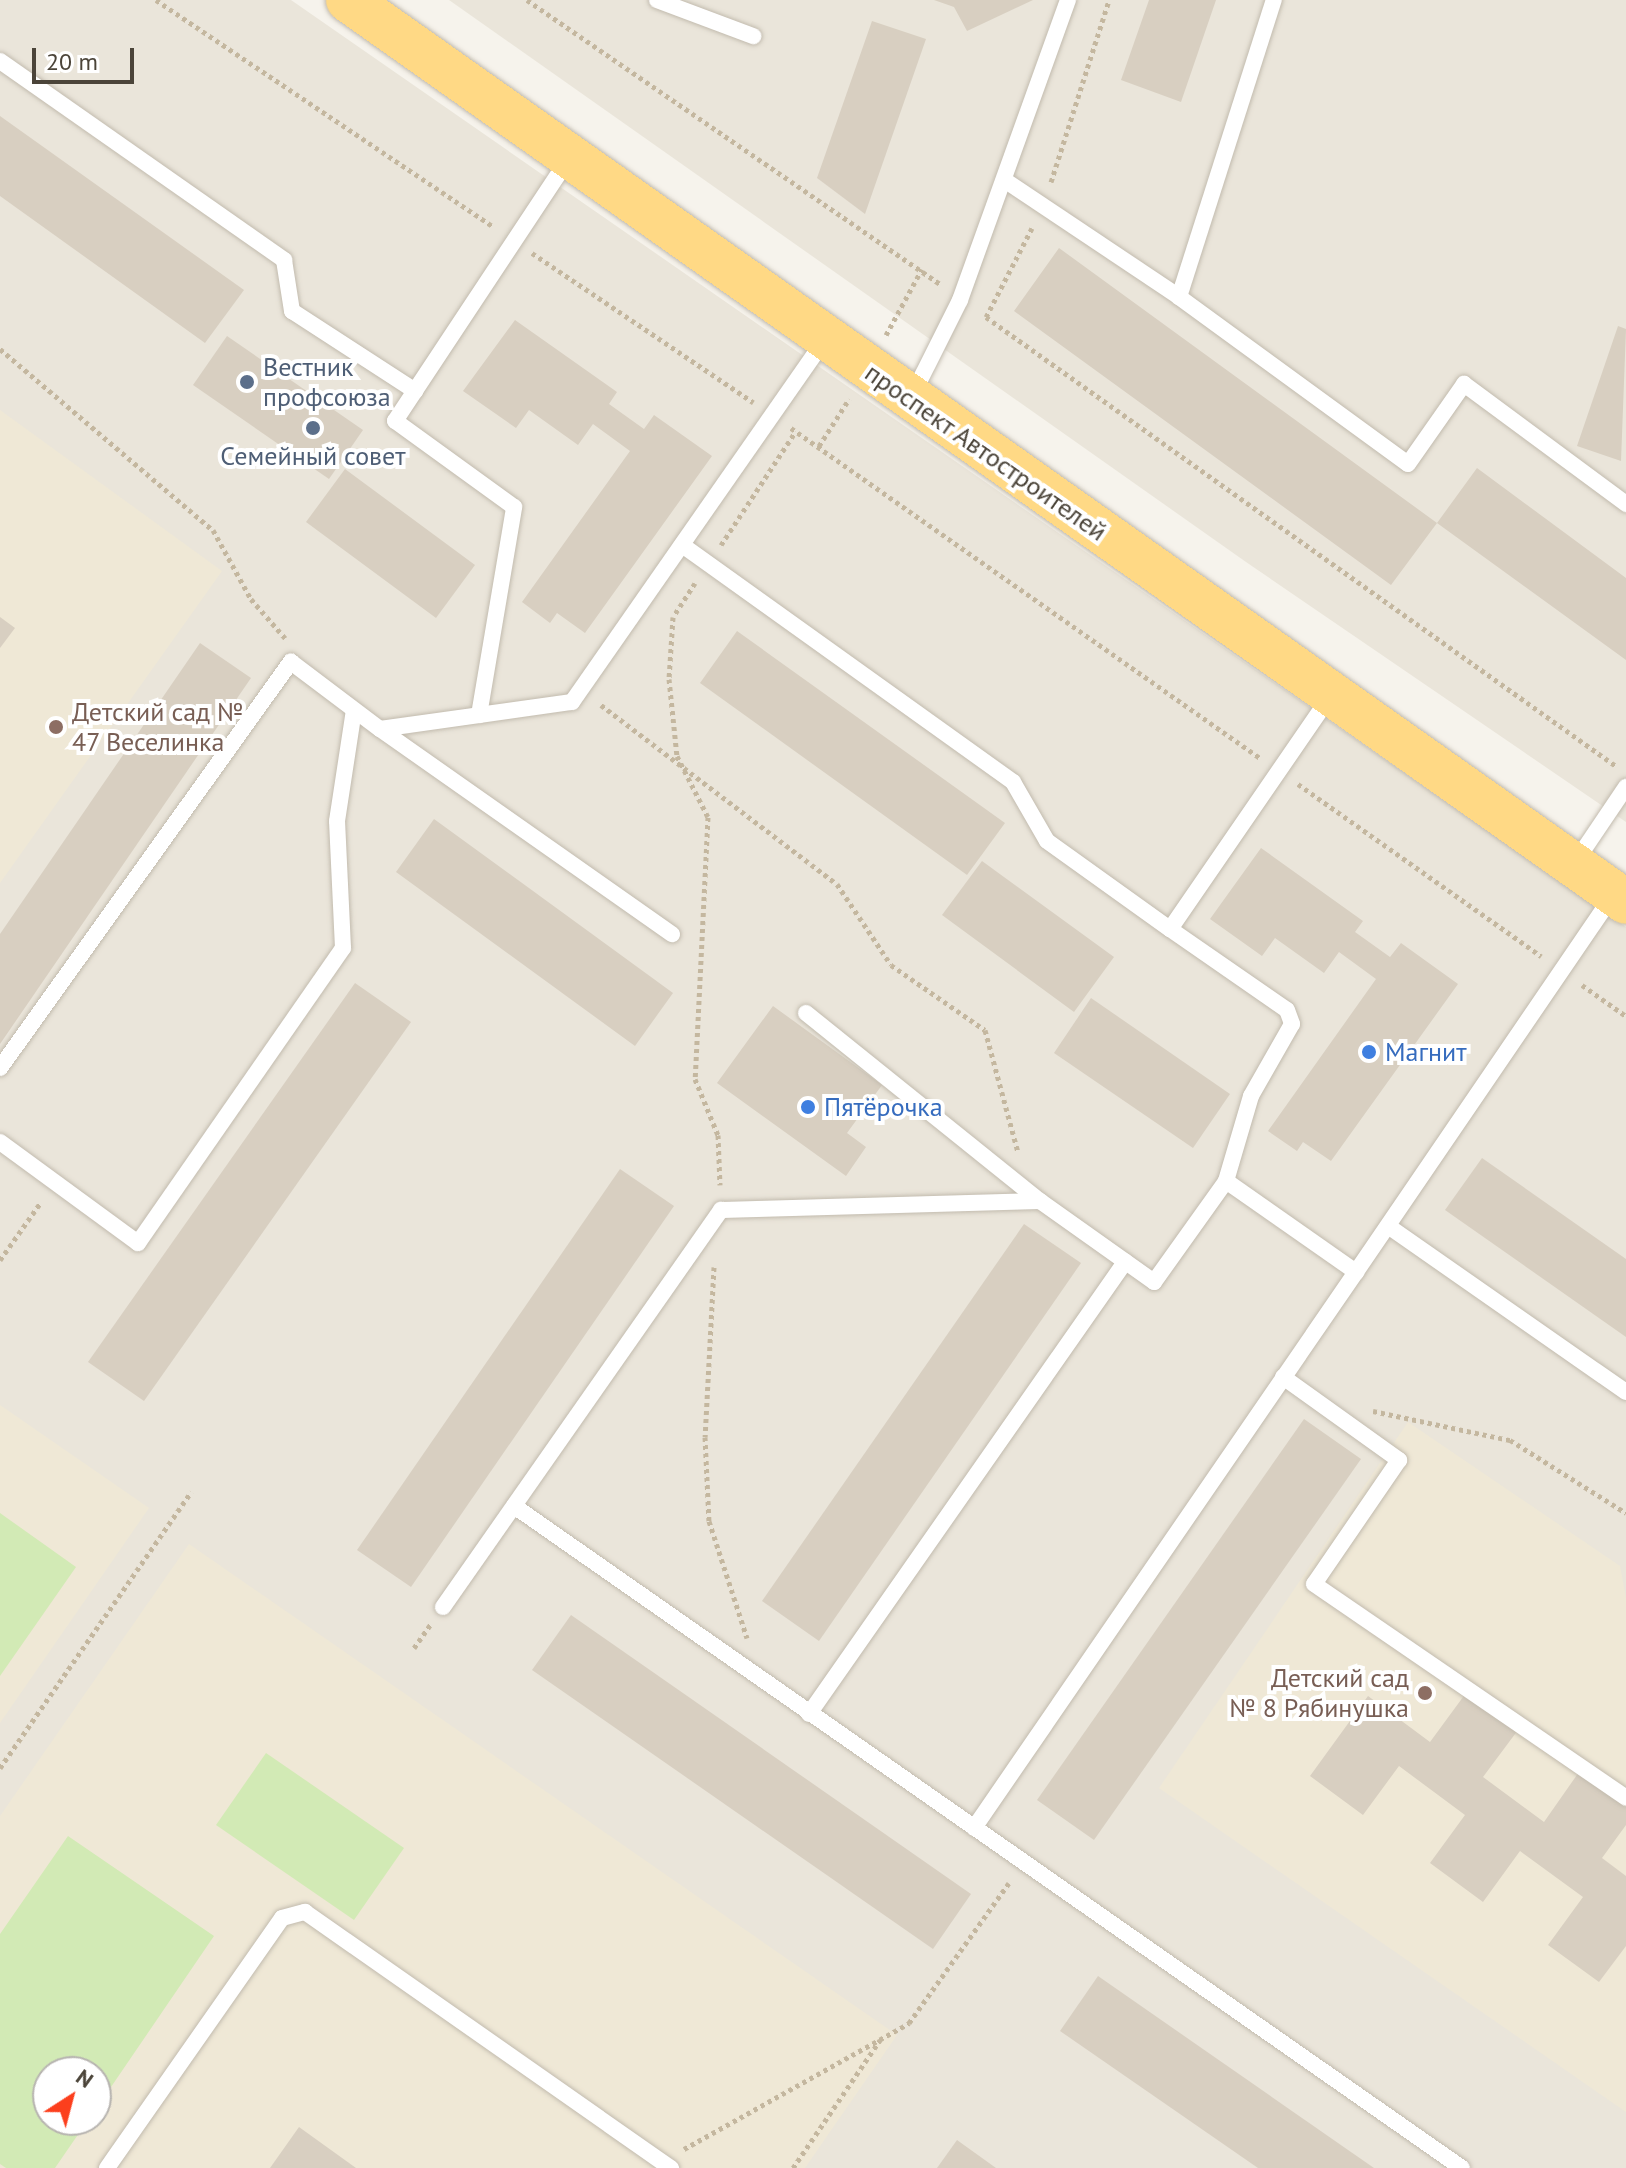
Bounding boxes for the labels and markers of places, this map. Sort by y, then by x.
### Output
place label: Вестник профсоюза [263,351,391,412]
marker: Вестник профсоюза [238,373,256,391]
marker: Семейный совет [304,419,322,437]
place label: Семейный совет [220,440,406,472]
place label: Детский сад № 47 Веселинка [72,696,244,758]
marker: Детский сад № 47 Веселинка [47,718,65,736]
place label: Магнит [1385,1036,1467,1068]
marker: Магнит [1360,1043,1378,1061]
place label: Пятёрочка [824,1091,943,1123]
marker: Пятёрочка [799,1098,817,1116]
place label: Детский сад № 8 Рябинушка [1229,1662,1409,1724]
marker: Детский сад № 8 Рябинушка [1416,1684,1434,1702]

